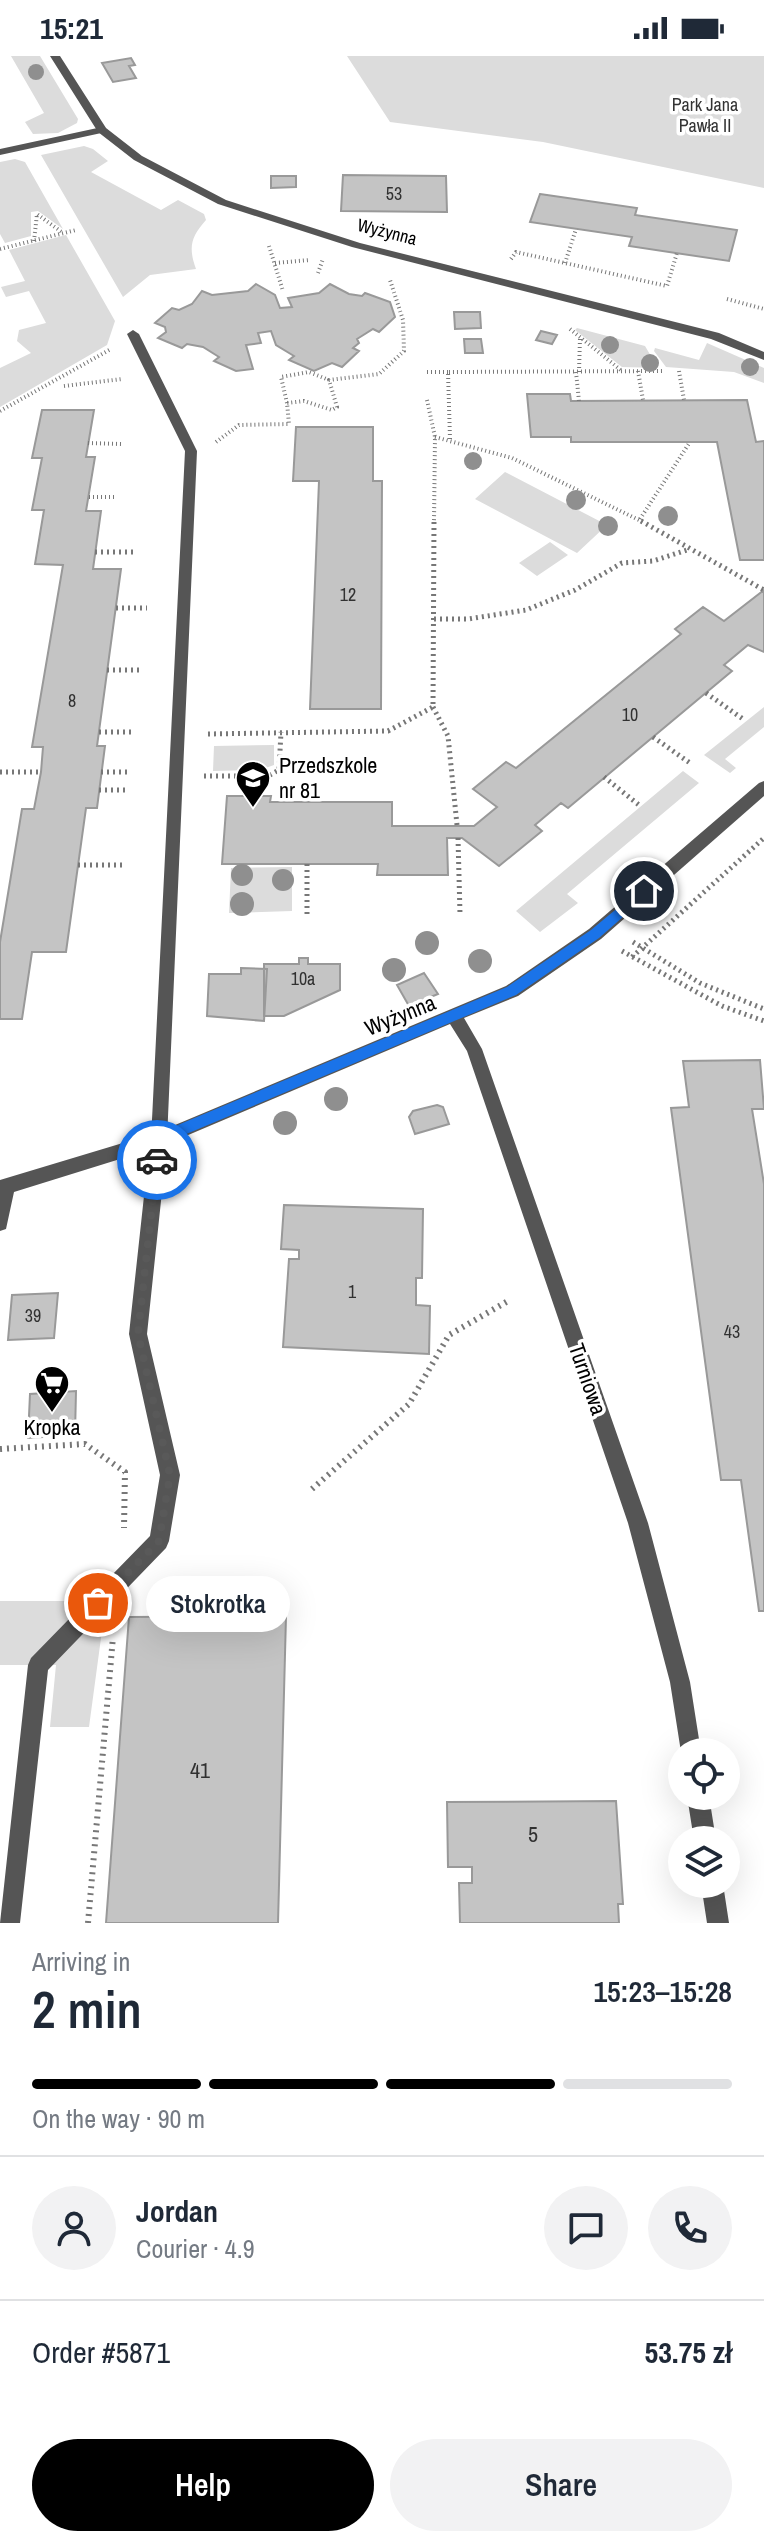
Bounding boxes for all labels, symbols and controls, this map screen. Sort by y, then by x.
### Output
text: 15:21 [40,8,103,48]
park label: Park Jana Pawła II [672,92,738,138]
house number: 53 [386,181,402,206]
street label: Wyżynna [355,212,420,251]
house number: 12 [340,582,356,607]
house number: 8 [68,688,76,713]
house number: 10 [622,702,638,727]
place label: Przedszkole nr 81 [279,750,377,805]
school or university icon: Przedszkole nr 81 [234,759,272,809]
pin [610,857,678,925]
icon: home [622,869,666,913]
house number: 10a [291,966,315,991]
street label: Wyżynna [360,987,440,1043]
courier [117,1120,197,1200]
icon: car [135,1138,179,1182]
house number: 1 [348,1279,357,1304]
house number: 39 [25,1303,41,1328]
house number: 43 [724,1319,740,1344]
street label: Turniowa [562,1339,614,1419]
supermarket icon: Kropka [33,1364,71,1414]
place label: Kropka [23,1412,81,1442]
pin [64,1569,132,1637]
callout: Stokrotka [146,1575,290,1631]
icon: bag [76,1581,120,1625]
text: Stokrotka [170,1586,266,1621]
map controls [668,1738,740,1898]
button: locate [668,1738,740,1810]
house number: 41 [190,1755,210,1785]
house number: 5 [528,1819,538,1849]
button: layers [668,1826,740,1898]
text: Arriving in [32,1944,130,1979]
text: 15:23–15:28 [593,1971,732,2011]
text: 2 min [32,1974,142,2044]
text: On the way · 90 m [32,2101,205,2136]
button: person [32,2186,116,2270]
button: chat [544,2186,628,2270]
button: phone [648,2186,732,2270]
text: Jordan [136,2191,218,2231]
text: Courier · 4.9 [136,2231,255,2266]
text: Order #5871 [32,2332,170,2372]
text: 53.75 zł [644,2332,732,2372]
button: Help [32,2439,374,2531]
button: Share [390,2439,732,2531]

